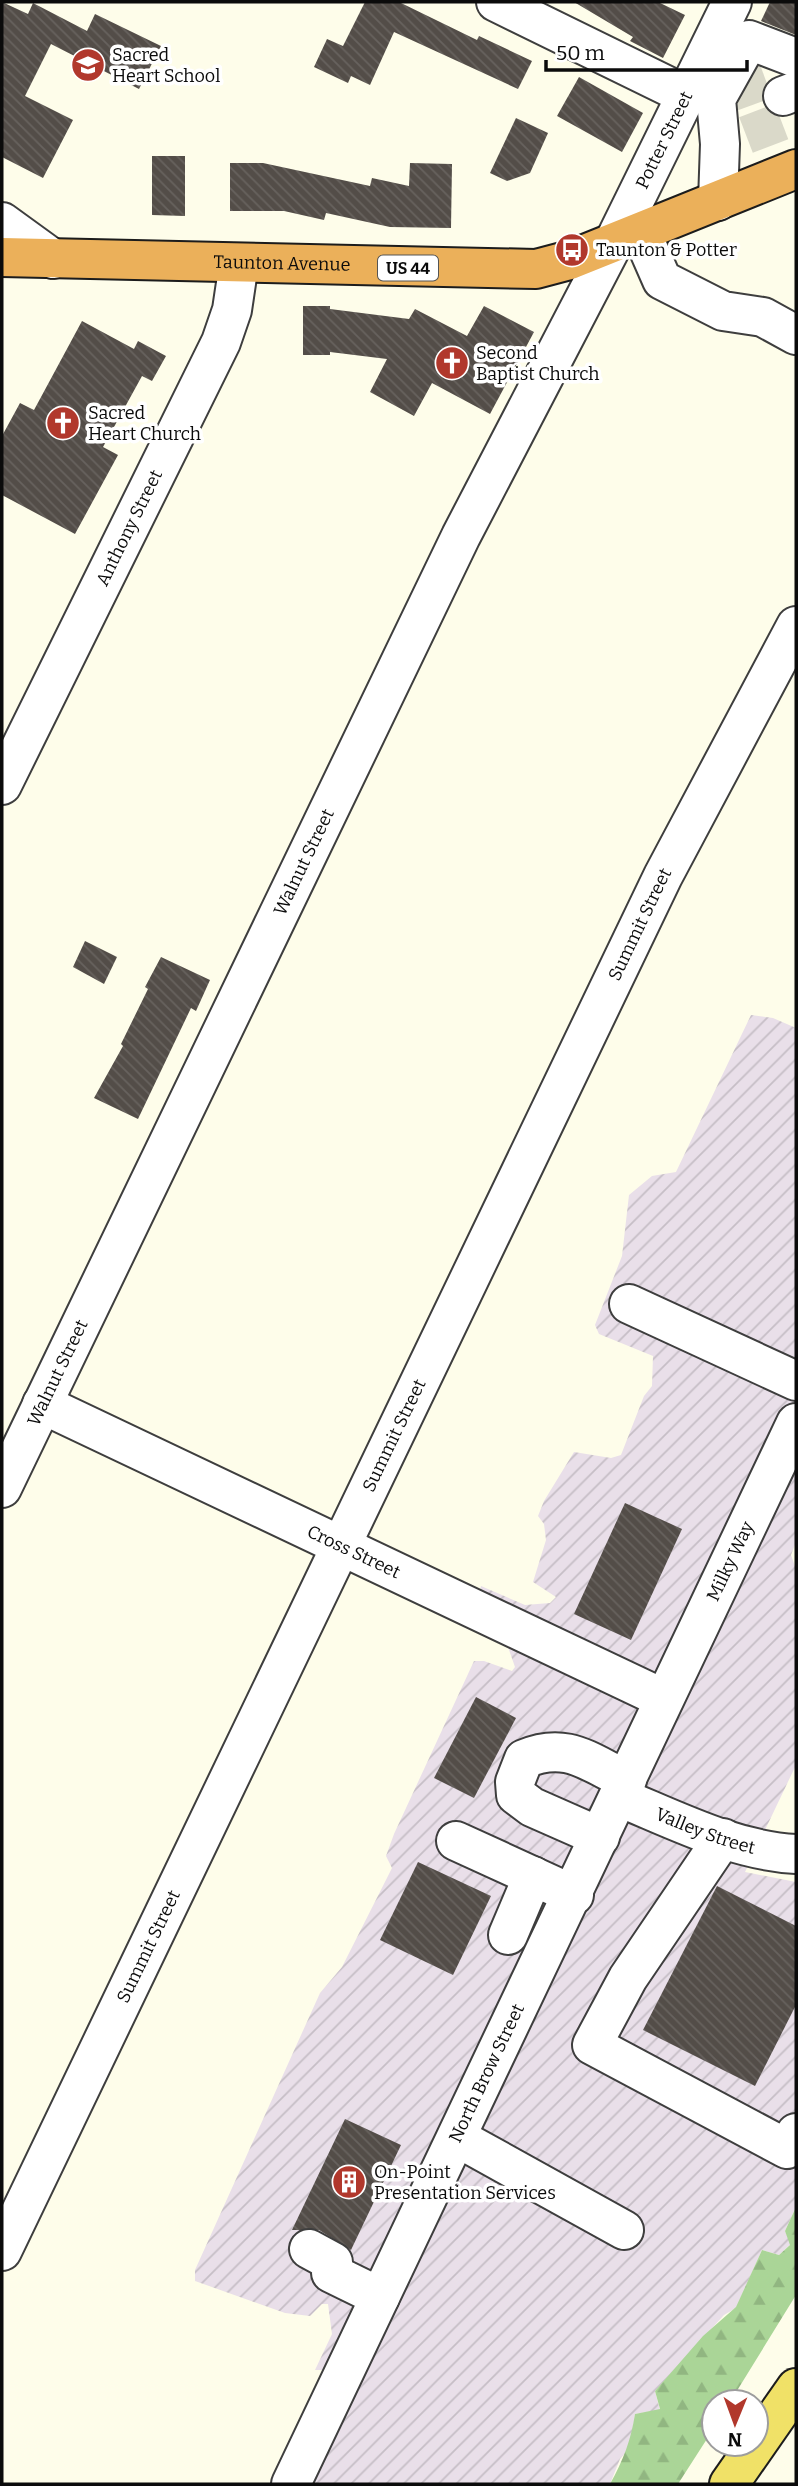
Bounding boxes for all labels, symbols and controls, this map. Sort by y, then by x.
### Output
scale bar [546,28,747,72]
text: 50 m [556,40,605,66]
place label: Sacred Heart School [112,44,220,87]
school or university icon: Sacred Heart School [69,46,107,84]
street label: Potter Street [631,87,698,192]
bus stop icon: Taunton & Potter [553,231,591,269]
place label: Taunton & Potter [596,239,737,261]
street label: Taunton Avenue [213,251,351,276]
road number: US 44 [378,256,438,280]
place label: Second Baptist Church [476,342,599,385]
church icon: Second Baptist Church [433,344,471,382]
place label: Sacred Heart Church [88,402,201,445]
church icon: Sacred Heart Church [44,404,82,442]
street label: Anthony Street [91,466,167,589]
street label: Walnut Street [269,805,339,919]
street label: Summit Street [603,864,676,984]
street label: Walnut Street [23,1315,93,1430]
street label: Summit Street [358,1375,431,1495]
street label: Milky Way [702,1517,759,1605]
street label: Cross Street [304,1520,404,1584]
street label: Valley Street [652,1803,758,1859]
street label: Summit Street [112,1886,185,2006]
street label: North Brow Street [444,2000,529,2146]
place label: On-Point Presentation Services [374,2161,556,2204]
building icon: On-Point Presentation Services [330,2163,368,2201]
north arrow [700,2388,770,2458]
text: N [727,2428,742,2451]

